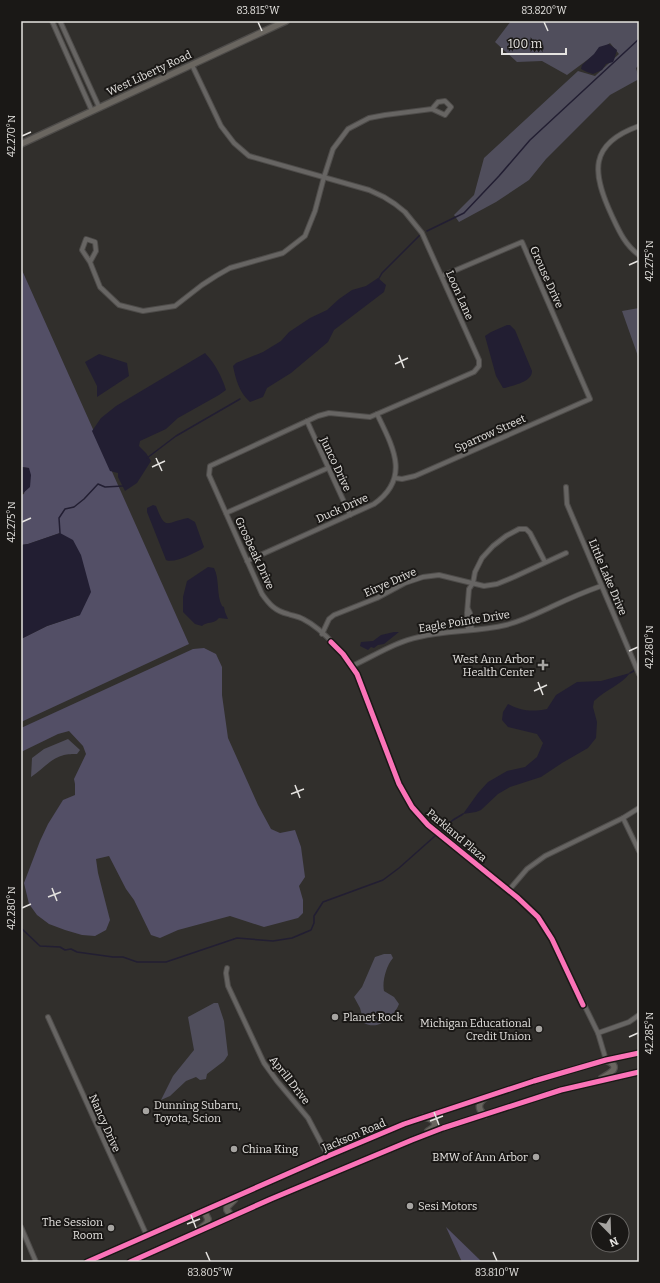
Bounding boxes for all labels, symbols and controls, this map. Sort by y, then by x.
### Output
text: 83.815°W [236,5,280,17]
text: 83.820°W [521,5,568,17]
scale bar [502,30,566,56]
text: 100 m [508,37,543,51]
street label: West Liberty Road [105,48,194,99]
text: 42.270°N [6,115,18,157]
text: 42.275°N [644,240,656,282]
street label: Grouse Drive [527,244,566,310]
street label: Loon Lane [443,268,476,322]
street label: Sparrow Street [453,412,528,455]
street label: Junco Drive [317,434,354,493]
street label: Duck Drive [314,491,370,526]
text: 42.275°N [6,501,18,543]
street label: Grosbeak Drive [232,515,277,591]
street label: Little Lake Drive [586,537,629,617]
street label: Eirye Drive [362,565,418,600]
street label: Eagle Pointe Drive [418,608,511,635]
text: 42.280°N [644,625,656,669]
place label: West Ann Arbor Health Center [453,653,534,679]
marker: West Ann Arbor Health Center [537,659,549,671]
street label: Parkland Plaza [424,806,489,864]
text: 42.280°N [6,886,18,930]
place label: Planet Rock [343,1011,403,1024]
marker: Planet Rock [330,1012,340,1022]
text: 42.285°N [644,1012,656,1054]
place label: Michigan Educational Credit Union [420,1017,531,1043]
marker: Michigan Educational Credit Union [534,1024,544,1034]
street label: Aprill Drive [267,1054,313,1107]
street label: Nancy Drive [86,1092,123,1154]
place label: Dunning Subaru, Toyota, Scion [154,1099,241,1125]
marker: Dunning Subaru, Toyota, Scion [141,1106,151,1116]
street label: Jackson Road [320,1116,388,1155]
place label: China King [242,1143,298,1156]
marker: China King [229,1144,239,1154]
place label: BMW of Ann Arbor [432,1151,528,1164]
marker: BMW of Ann Arbor [531,1152,541,1162]
place label: Sesi Motors [418,1200,477,1213]
marker: Sesi Motors [405,1201,415,1211]
north arrow [590,1213,630,1253]
place label: The Session Room [42,1216,103,1242]
marker: The Session Room [106,1223,116,1233]
text: N [607,1234,620,1250]
text: 83.805°W [187,1267,233,1279]
text: 83.810°W [475,1267,520,1279]

